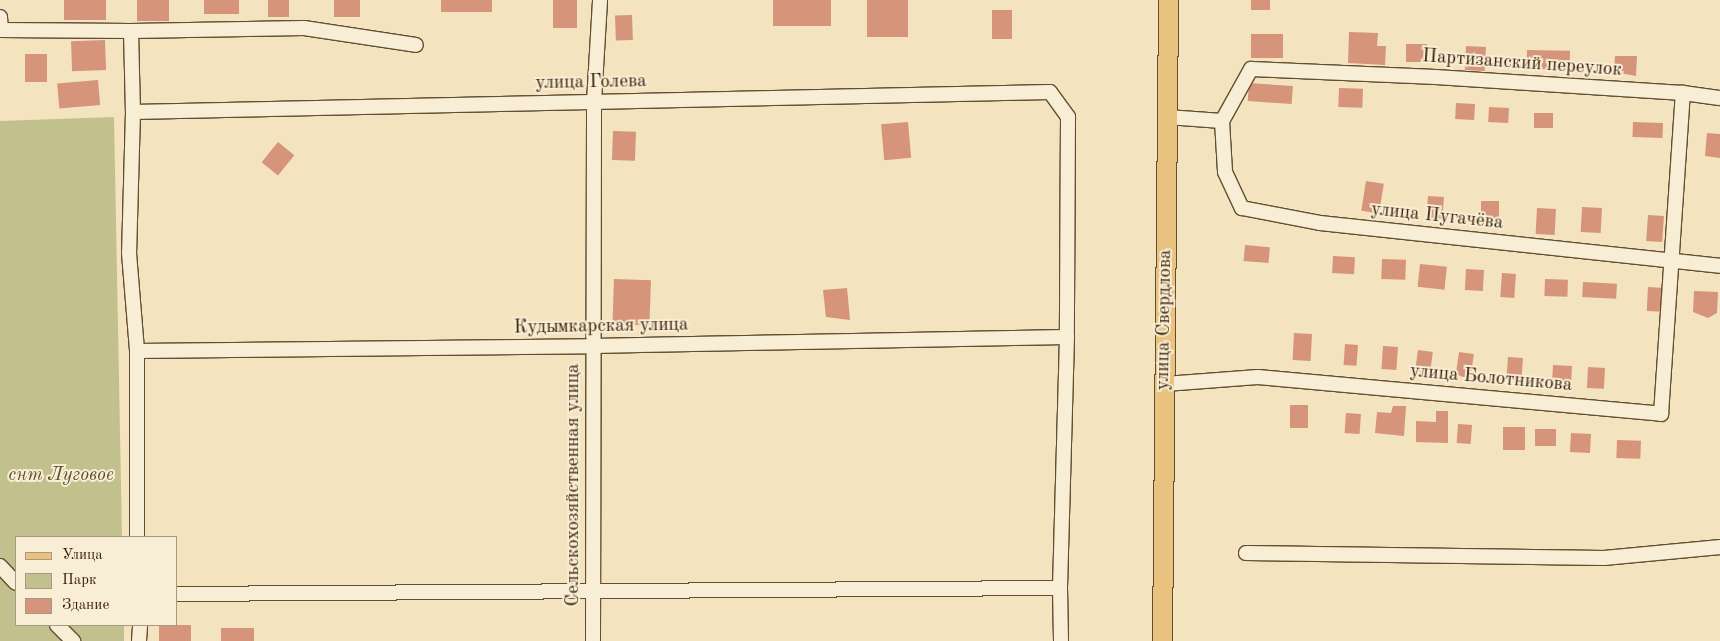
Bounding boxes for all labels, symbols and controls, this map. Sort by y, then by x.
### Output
street label: Партизанский переулок [1421,46,1623,82]
street label: улица Голева [535,71,647,95]
street label: улица Пугачёва [1370,199,1504,235]
street label: улица Свердлова [1152,249,1178,391]
street label: Кудымкарская улица [513,314,689,340]
street label: улица Болотникова [1409,361,1573,397]
street label: Сельскохозяйственная улица [563,363,585,607]
park label: снт Луговое [8,465,114,487]
legend [15,536,178,626]
text: Улица [62,548,103,563]
text: Парк [62,573,97,588]
text: Здание [62,598,109,613]

